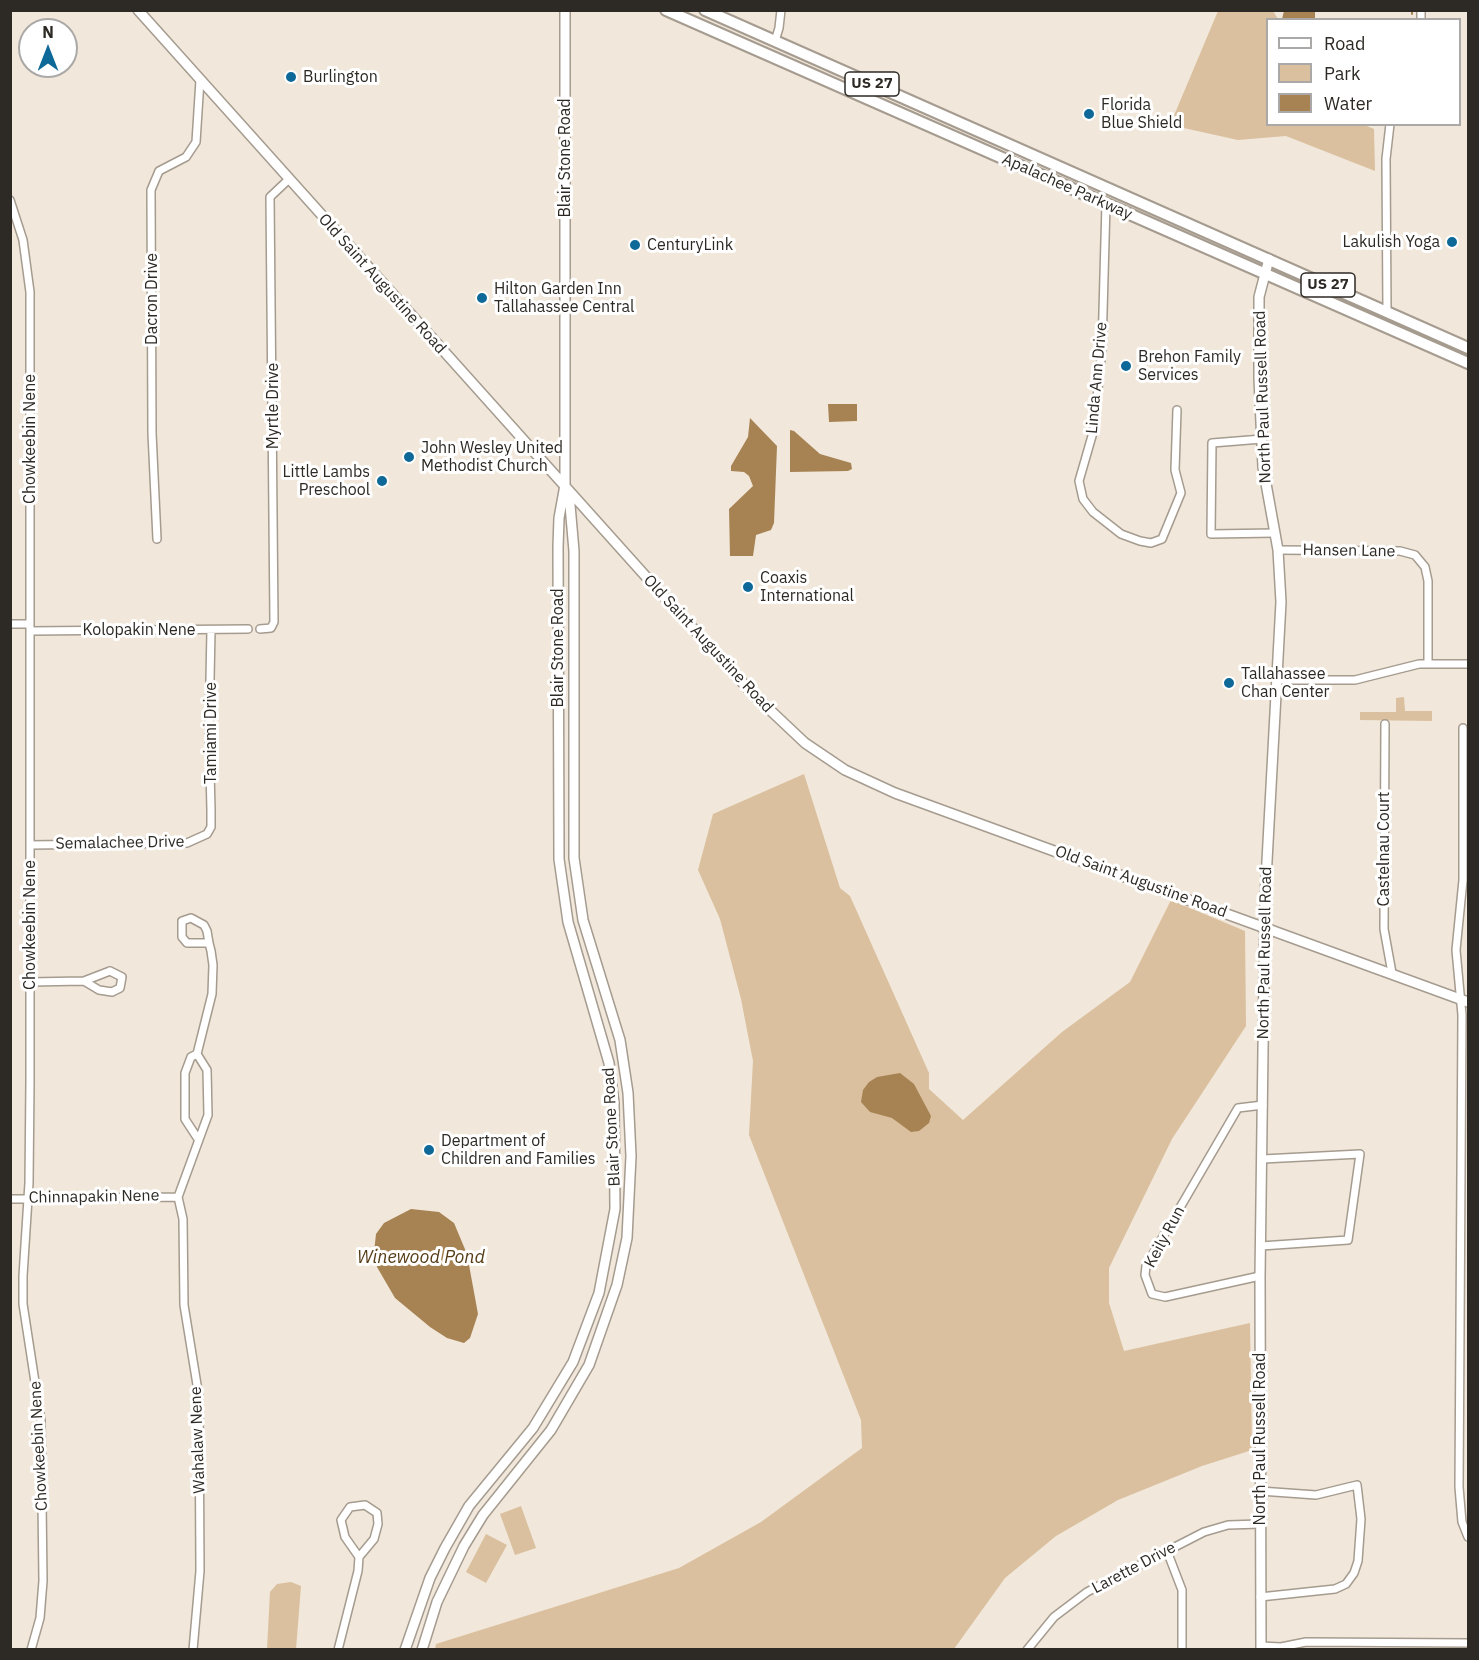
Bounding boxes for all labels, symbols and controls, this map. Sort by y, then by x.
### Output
north arrow [18,18,78,78]
legend [1266,18,1461,126]
text: N [42,22,54,42]
text: Road [1324,32,1365,55]
text: Park [1324,62,1360,85]
place label: Burlington [303,67,378,87]
marker: Burlington [284,70,298,84]
road number: US 27 [845,72,899,96]
text: Water [1324,92,1372,115]
place label: Florida Blue Shield [1101,95,1182,133]
street label: Blair Stone Road [555,98,575,218]
marker: Florida Blue Shield [1082,107,1096,121]
street label: Apalachee Parkway [999,150,1135,224]
street label: Old Saint Augustine Road [314,210,450,358]
place label: Lakulish Yoga [1342,232,1440,252]
place label: CenturyLink [647,235,733,255]
marker: Lakulish Yoga [1445,235,1459,249]
marker: CenturyLink [628,238,642,252]
street label: Dacron Drive [142,253,162,345]
road number: US 27 [1301,273,1355,297]
place label: Hilton Garden Inn Tallahassee Central [494,279,634,317]
marker: Hilton Garden Inn Tallahassee Central [475,291,489,305]
street label: North Paul Russell Road [1250,310,1276,484]
street label: Linda Ann Drive [1083,321,1111,435]
place label: Brehon Family Services [1138,347,1241,385]
marker: Brehon Family Services [1119,359,1133,373]
street label: Myrtle Drive [263,363,283,449]
street label: Chowkeebin Nene [20,374,40,504]
place label: John Wesley United Methodist Church [421,438,563,476]
marker: John Wesley United Methodist Church [402,450,416,464]
place label: Little Lambs Preschool [282,462,370,500]
marker: Little Lambs Preschool [375,474,389,488]
street label: Hansen Lane [1302,541,1396,561]
place label: Coaxis International [760,568,854,606]
street label: Old Saint Augustine Road [639,571,777,717]
marker: Coaxis International [741,580,755,594]
street label: Blair Stone Road [548,588,568,708]
street label: Kolopakin Nene [82,620,196,640]
place label: Tallahassee Chan Center [1241,664,1329,702]
marker: Tallahassee Chan Center [1222,676,1236,690]
street label: Tamiami Drive [201,682,221,784]
street label: Castelnau Court [1374,792,1394,906]
street label: Semalachee Drive [55,832,185,854]
street label: Old Saint Augustine Road [1052,842,1230,922]
street label: Chowkeebin Nene [20,860,40,990]
street label: North Paul Russell Road [1254,866,1276,1040]
street label: Blair Stone Road [599,1067,625,1187]
place label: Department of Children and Families [441,1131,596,1169]
marker: Department of Children and Families [422,1143,436,1157]
street label: Chinnapakin Nene [28,1186,160,1208]
street label: Keily Run [1141,1203,1189,1271]
water label: Winewood Pond [357,1247,485,1269]
street label: North Paul Russell Road [1250,1353,1270,1525]
street label: Chowkeebin Nene [26,1381,52,1511]
street label: Wahalaw Nene [187,1386,209,1494]
street label: Larette Drive [1089,1538,1179,1598]

